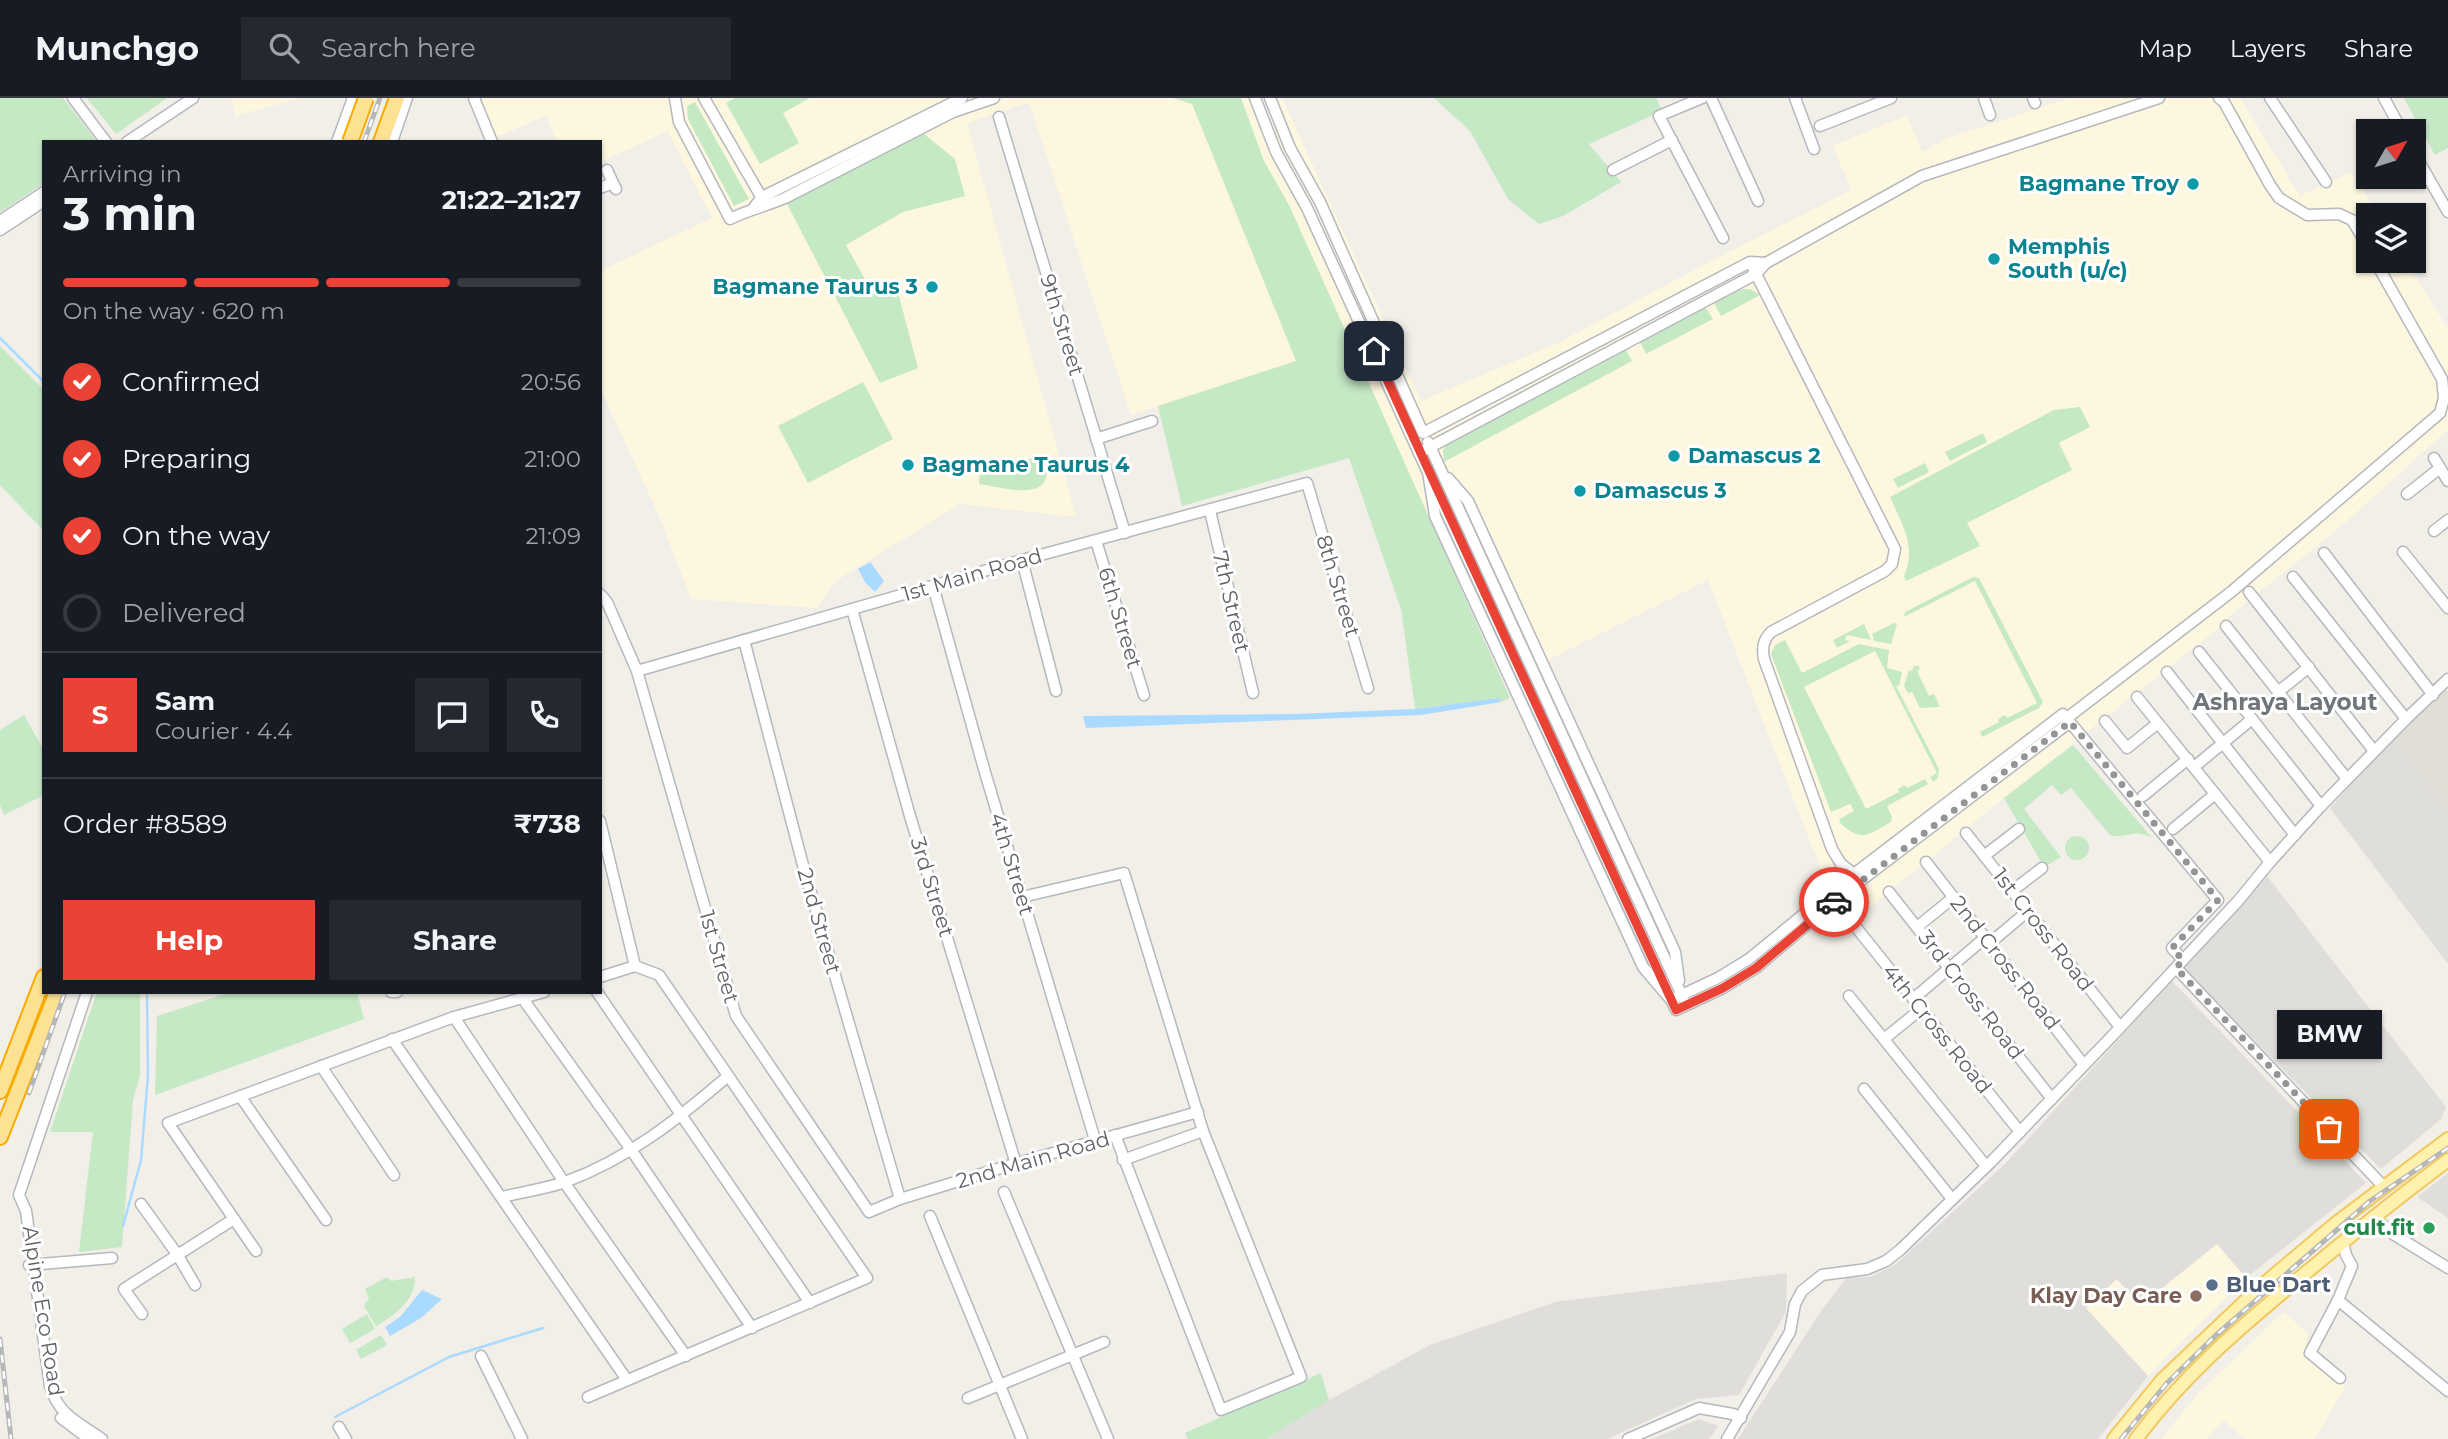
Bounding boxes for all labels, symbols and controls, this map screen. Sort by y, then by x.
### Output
search box [241,17,731,80]
text: Munchgo [35,28,199,68]
icon: search [265,29,303,67]
text: Search here [321,32,476,64]
text: Map [2138,34,2192,63]
text: Layers [2230,34,2306,63]
text: Share [2344,34,2413,63]
north arrow [2356,119,2426,189]
map controls [2356,119,2426,273]
text: Arriving in [63,160,182,188]
place label: Bagmane Troy [2019,171,2179,196]
marker: Bagmane Troy [2185,176,2201,192]
text: 21:22–21:27 [442,184,581,216]
text: 3 min [63,185,197,242]
button: layers [2356,203,2426,273]
place label: Memphis South (u/c) [2008,234,2127,283]
marker: Memphis South (u/c) [1986,251,2002,267]
street label: 9th Street [1035,271,1090,379]
place label: Bagmane Taurus 3 [713,274,918,299]
marker: Bagmane Taurus 3 [924,279,940,295]
text: On the way · 620 m [63,297,285,325]
pin [1344,321,1404,381]
icon: home [1355,332,1393,370]
icon: check [63,363,101,401]
text: Confirmed [122,366,261,398]
text: 20:56 [521,368,581,396]
icon: check [63,440,101,478]
text: Preparing [122,443,251,475]
place label: Damascus 2 [1688,443,1821,468]
text: 21:00 [524,445,581,473]
marker: Damascus 2 [1666,448,1682,464]
place label: Bagmane Taurus 4 [922,452,1130,477]
marker: Bagmane Taurus 4 [900,457,916,473]
place label: Damascus 3 [1594,478,1727,503]
marker: Damascus 3 [1572,483,1588,499]
icon: check [63,517,101,555]
text: On the way [122,520,270,552]
text: 21:09 [526,522,581,550]
street label: 8th Street [1311,532,1366,640]
street label: 1st Main Road [899,543,1045,606]
street label: 7th Street [1208,549,1255,655]
street label: 6th Street [1093,564,1148,671]
text: Delivered [122,597,246,629]
button: chat [415,678,489,752]
button: phone [507,678,581,752]
text: Sam [155,685,215,717]
district label: Ashraya Layout [2192,688,2377,716]
text: S [92,699,108,731]
text: Courier · 4.4 [155,717,292,745]
text: Order #8589 [63,808,227,840]
text: ₹738 [514,808,581,840]
street label: 4th Street [985,810,1040,918]
street label: 3rd Street [905,834,960,940]
street label: 1st Cross Road [1988,863,2099,996]
street label: 2nd Street [792,865,847,977]
courier [1799,867,1869,937]
icon: car [1815,883,1853,921]
street label: 2nd Cross Road [1945,891,2065,1035]
button: Help [63,900,315,980]
button: Share [329,900,581,980]
street label: 1st Street [694,908,745,1006]
street label: 3rd Cross Road [1913,925,2030,1064]
street label: 4th Cross Road [1878,959,1997,1098]
callout: BMW [2276,1010,2382,1059]
text: BMW [2297,1020,2362,1048]
pin [2299,1099,2359,1159]
icon: bag [2310,1110,2348,1148]
street label: 2nd Main Road [953,1126,1113,1193]
place label: cult.fit [2343,1215,2415,1240]
marker: cult.fit [2421,1220,2437,1236]
street label: Alpine Eco Road [18,1224,69,1398]
place label: Blue Dart [2226,1272,2331,1297]
marker: Blue Dart [2204,1277,2220,1293]
place label: Klay Day Care [2030,1283,2182,1308]
marker: Klay Day Care [2188,1288,2204,1304]

